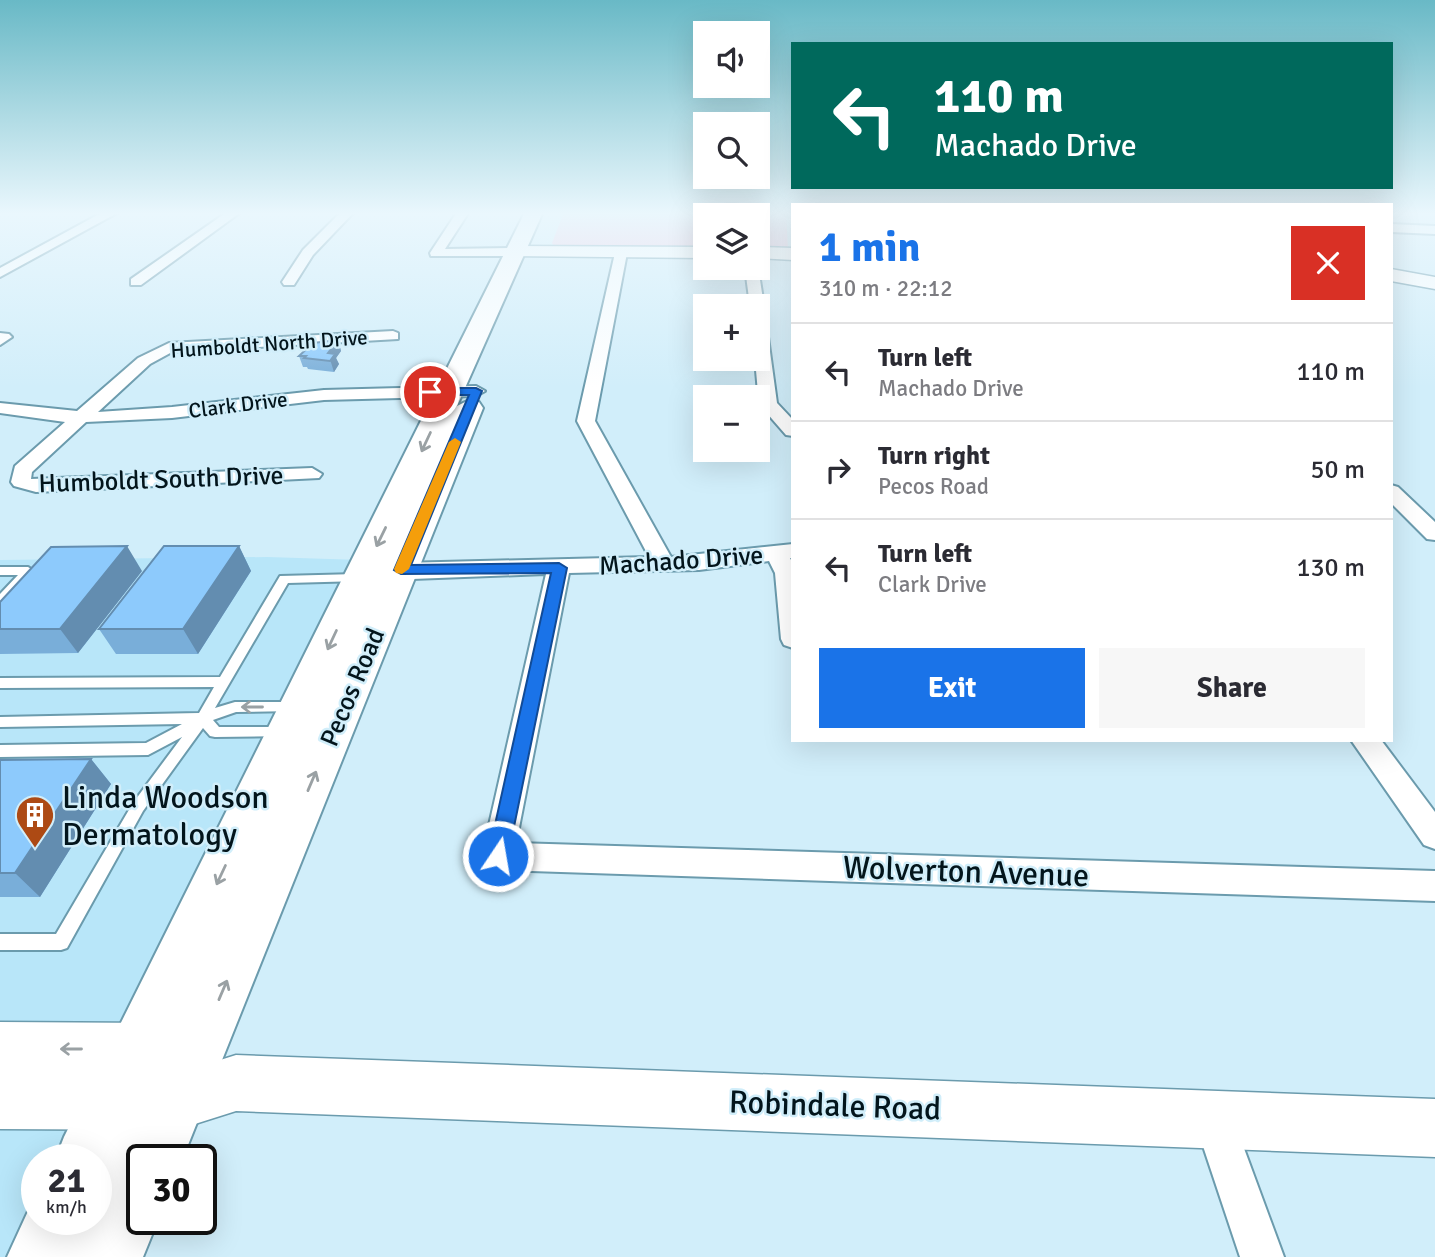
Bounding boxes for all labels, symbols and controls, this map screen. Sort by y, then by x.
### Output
map controls [693,21,770,462]
button: sound [693,21,770,98]
text: 110 m [934,66,1064,126]
icon: left [819,70,910,161]
button: search [693,112,770,189]
text: Machado Drive [934,126,1137,165]
button: layers [693,203,770,280]
text: 1 min [819,222,920,273]
button: close [1291,226,1365,300]
text: 310 m · 22:12 [819,274,953,303]
button: + [693,294,770,371]
street label: Humboldt North Drive [170,324,368,364]
text: Turn left [878,342,972,374]
icon: left [819,353,857,391]
text: 110 m [1296,356,1365,388]
pin [400,362,460,422]
icon: arrive [411,373,449,411]
text: Machado Drive [878,374,1024,403]
button: − [693,385,770,462]
street label: Clark Drive [187,386,289,424]
one-way arrow [419,430,432,452]
text: Turn right [878,440,990,472]
icon: right [819,451,857,489]
text: 50 m [1310,454,1365,486]
street label: Humboldt South Drive [38,460,284,500]
text: Pecos Road [878,472,989,501]
one-way arrow [373,526,387,547]
text: Turn left [878,538,972,570]
street label: Machado Drive [598,539,764,583]
icon: left [819,549,857,587]
text: 130 m [1296,552,1365,584]
text: Clark Drive [878,570,987,599]
street label: Pecos Road [314,623,392,751]
one-way arrow [325,629,339,650]
button: Exit [819,648,1085,728]
button: Share [1099,648,1365,728]
one-way arrow [240,700,263,714]
one-way arrow [306,771,319,792]
place label: Linda Woodson Dermatology [62,778,269,854]
building icon: Linda Woodson Dermatology [14,794,56,849]
position arrow [461,819,535,893]
street label: Wolverton Avenue [842,848,1090,895]
one-way arrow [214,864,227,885]
one-way arrow [217,980,230,1002]
one-way arrow [60,1042,83,1056]
street label: Robindale Road [728,1082,942,1129]
speed limit sign: 30 [126,1144,217,1235]
text: 21 [48,1159,85,1202]
text: km/h [46,1196,87,1218]

